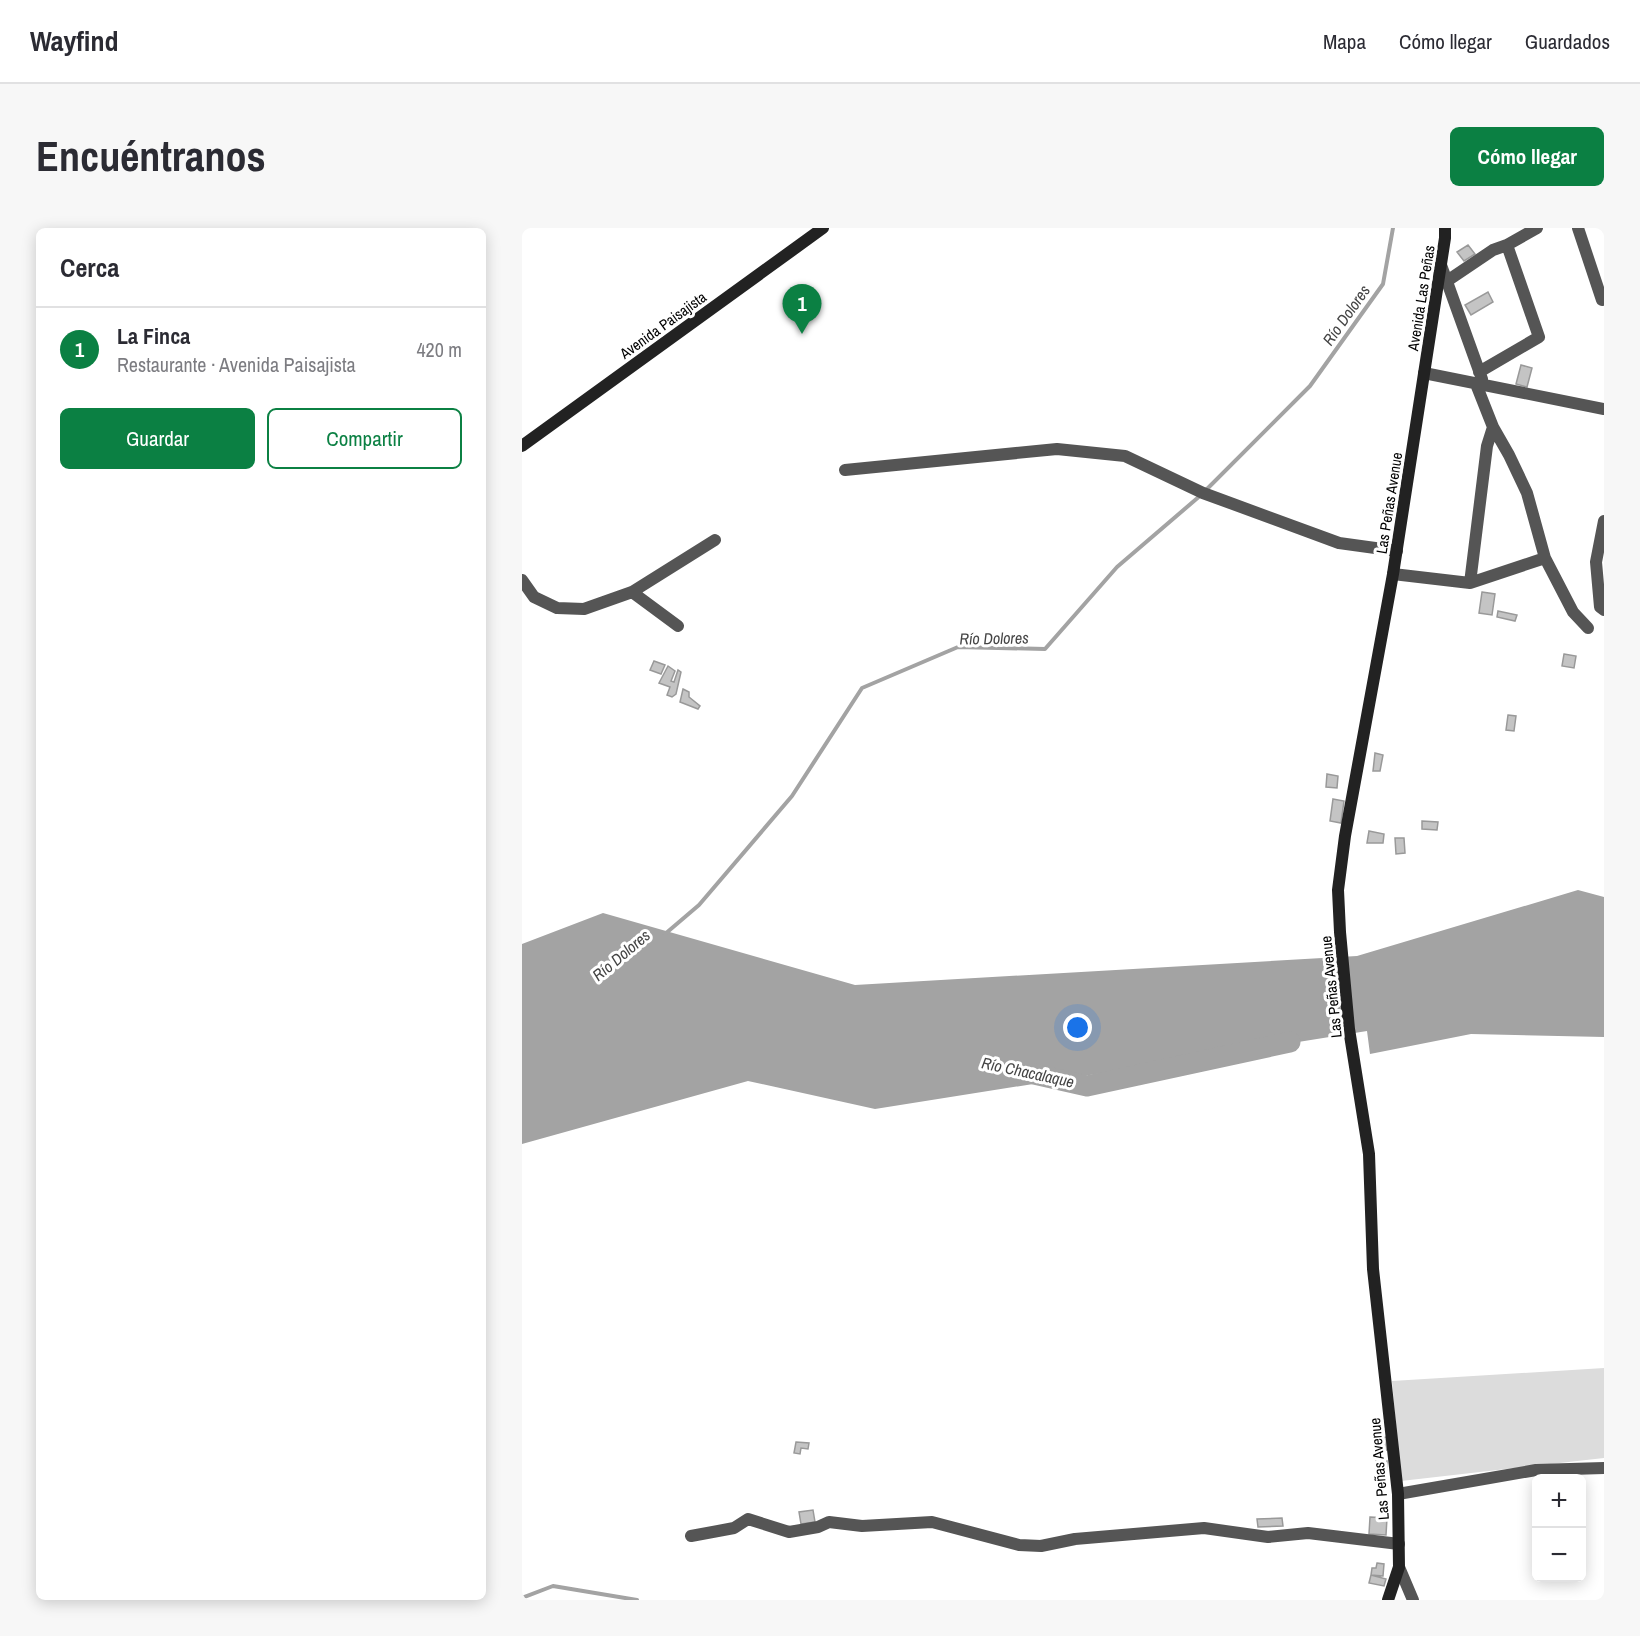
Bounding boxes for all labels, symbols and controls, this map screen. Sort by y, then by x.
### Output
text: Wayfind [30,22,118,60]
text: Mapa [1323,27,1366,56]
text: Cómo llegar [1399,27,1492,56]
text: Guardados [1525,27,1610,56]
button: Cómo llegar [1450,127,1604,186]
text: Encuéntranos [36,128,266,184]
street label: Avenida Las Peñas [1402,244,1440,353]
text: Cerca [60,250,119,285]
water label: Río Dolores [1317,280,1375,350]
pin: 1 [782,285,822,334]
street label: Avenida Paisajista [615,286,711,364]
text: La Finca [117,321,190,351]
text: 1 [75,336,84,363]
text: 420 m [416,336,462,363]
text: Restaurante · Avenida Paisajista [117,351,356,378]
button: Guardar [60,408,255,469]
button: Compartir [267,408,462,469]
street label: Las Peñas Avenue [1371,451,1407,555]
water label: Río Dolores [959,626,1029,650]
water label: Río Dolores [587,924,655,986]
street label: Las Peñas Avenue [1315,935,1347,1039]
your location [1063,1013,1092,1042]
water label: Río Chacalaque [980,1051,1076,1093]
street label: Las Peñas Avenue [1364,1417,1394,1521]
map controls [1532,1474,1586,1582]
button: + [1532,1474,1586,1528]
button: − [1532,1528,1586,1582]

